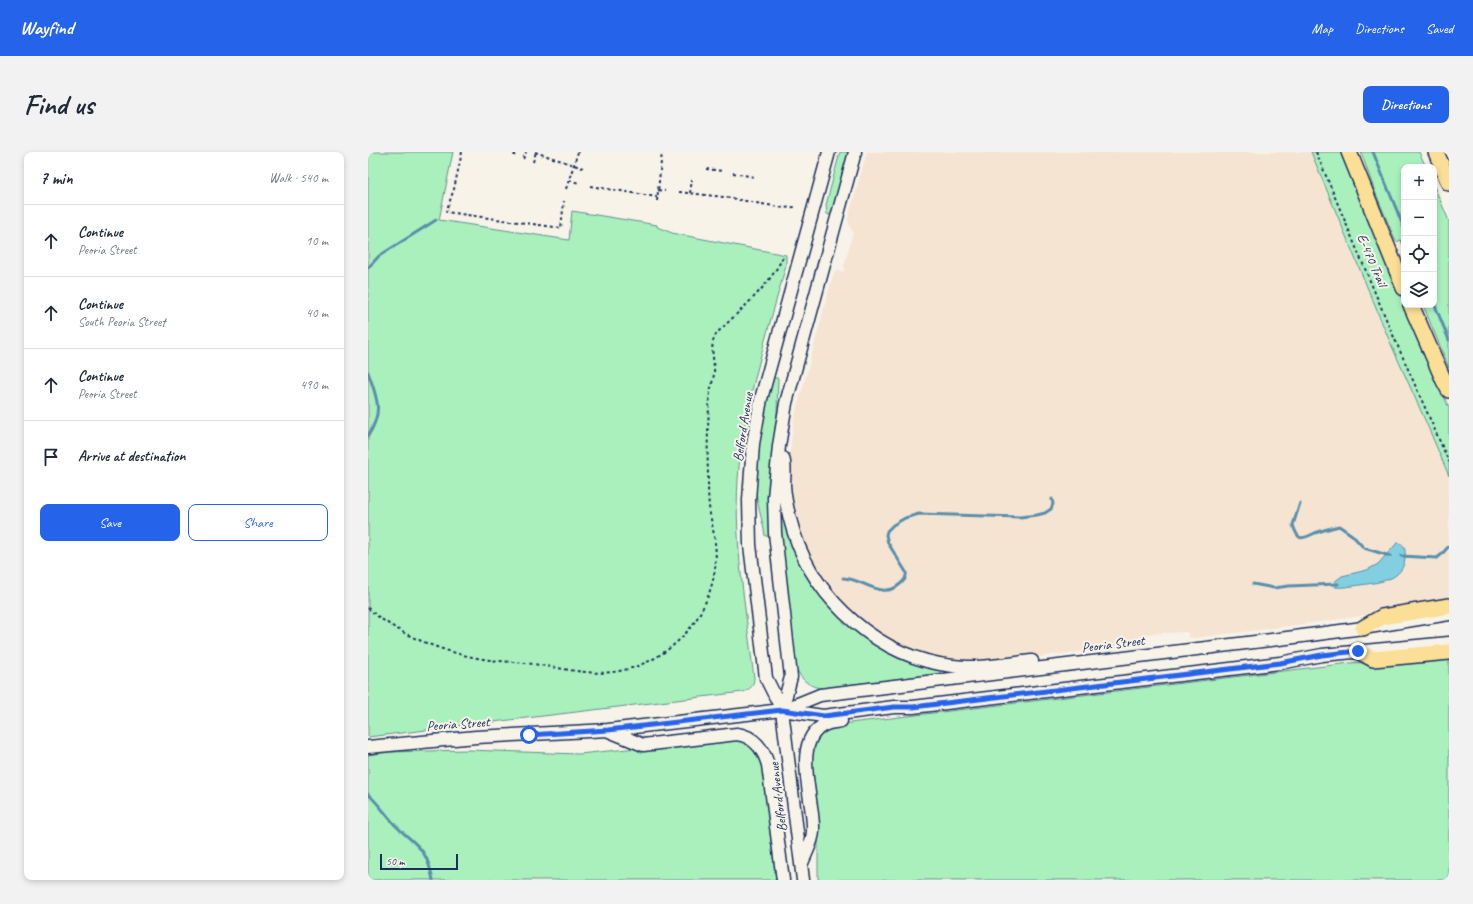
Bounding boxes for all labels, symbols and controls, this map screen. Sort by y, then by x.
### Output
text: Wayfind [20,16,73,40]
text: Map [1312,20,1333,37]
text: Directions [1355,20,1404,37]
text: Saved [1426,20,1453,37]
button: Directions [1363,86,1449,123]
text: Find us [24,87,94,122]
map controls [1401,164,1437,308]
button: + [1401,164,1437,200]
text: 7 min [40,168,73,189]
text: Walk · 540 m [269,170,328,186]
button: − [1401,200,1437,236]
text: Continue [78,223,123,242]
icon: ahead [40,230,62,252]
street label: E-470 Trail [1353,231,1392,291]
text: 10 m [306,233,328,249]
button: locate [1401,236,1437,272]
text: Peoria Street [78,242,137,258]
button: layers [1401,272,1437,308]
text: Continue [78,295,123,314]
icon: ahead [40,302,62,324]
text: 40 m [306,305,328,321]
text: South Peoria Street [78,314,166,330]
text: Continue [78,367,123,386]
icon: ahead [40,374,62,396]
text: 490 m [300,377,328,393]
text: Peoria Street [78,386,137,402]
street label: Belford Avenue [729,390,757,463]
icon: arrive [40,446,62,468]
text: Arrive at destination [78,447,185,466]
button: Save [40,504,180,541]
button: Share [188,504,328,541]
street label: Peoria Street [1081,632,1147,656]
route end [1349,642,1367,660]
street label: Peoria Street [426,713,491,735]
route start [520,726,538,744]
street label: Belford Avenue [765,760,791,833]
scale bar [380,852,458,871]
text: 50 m [386,854,405,868]

